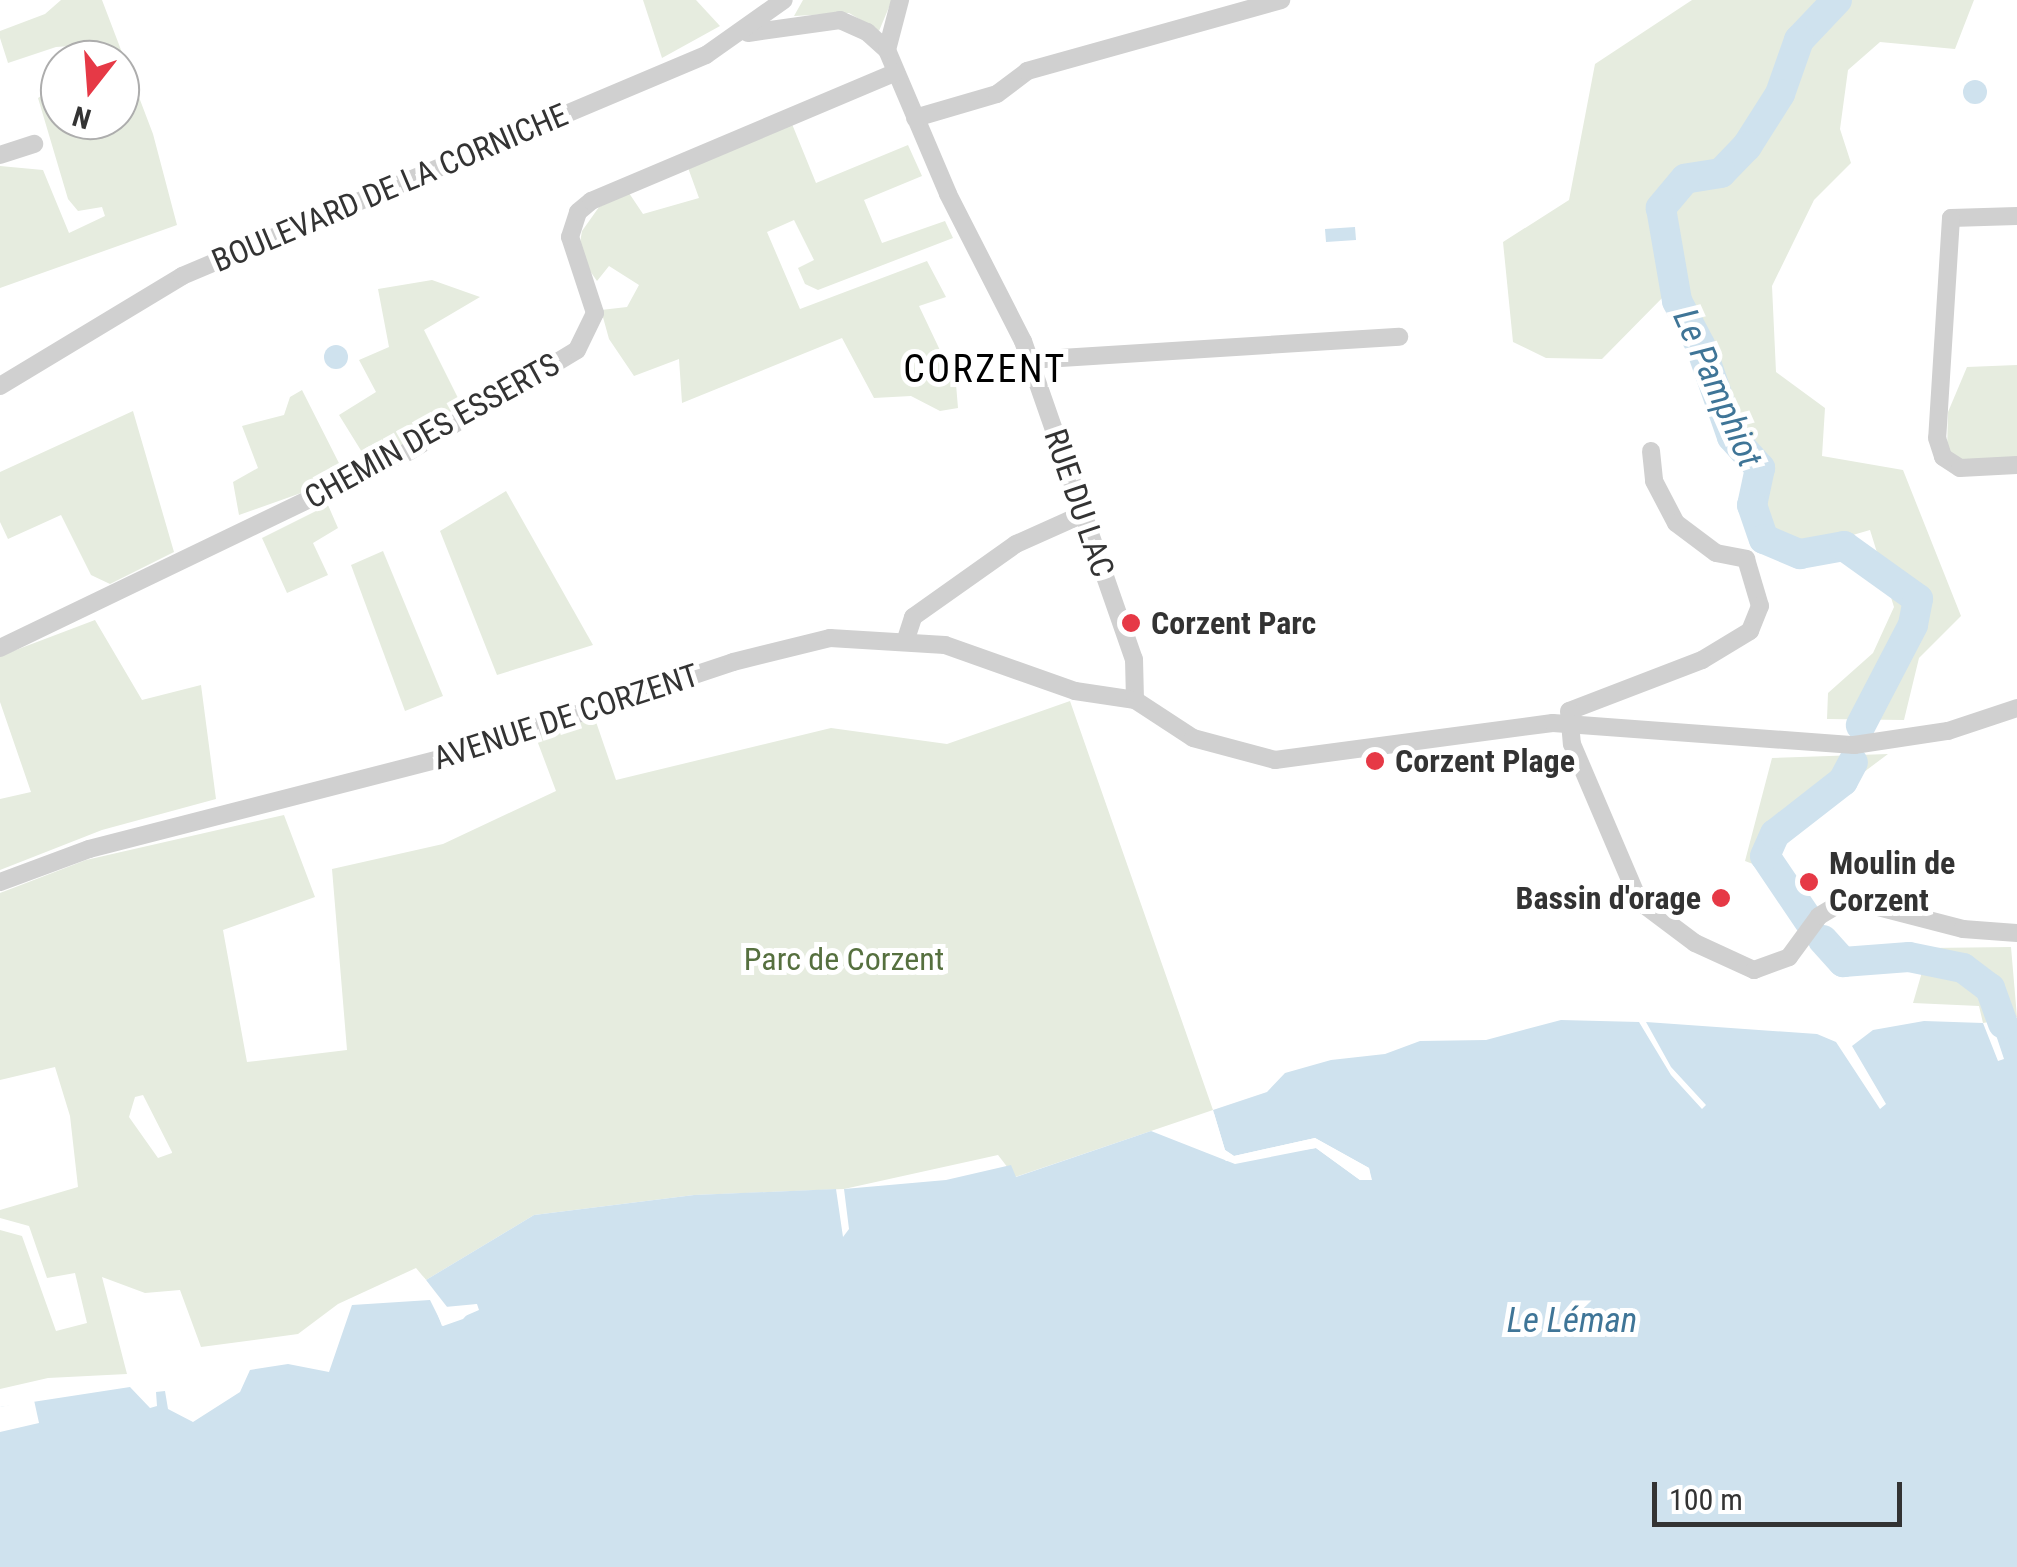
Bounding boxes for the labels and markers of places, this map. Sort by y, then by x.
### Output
place label: Corzent Parc [1151,604,1316,642]
marker: Corzent Parc [1120,612,1142,634]
place label: Corzent Plage [1395,742,1575,780]
marker: Corzent Plage [1364,750,1386,772]
place label: Moulin de Corzent [1829,845,1955,920]
marker: Moulin de Corzent [1798,871,1820,893]
place label: Bassin d'orage [1516,879,1701,917]
marker: Bassin d'orage [1710,887,1732,909]

